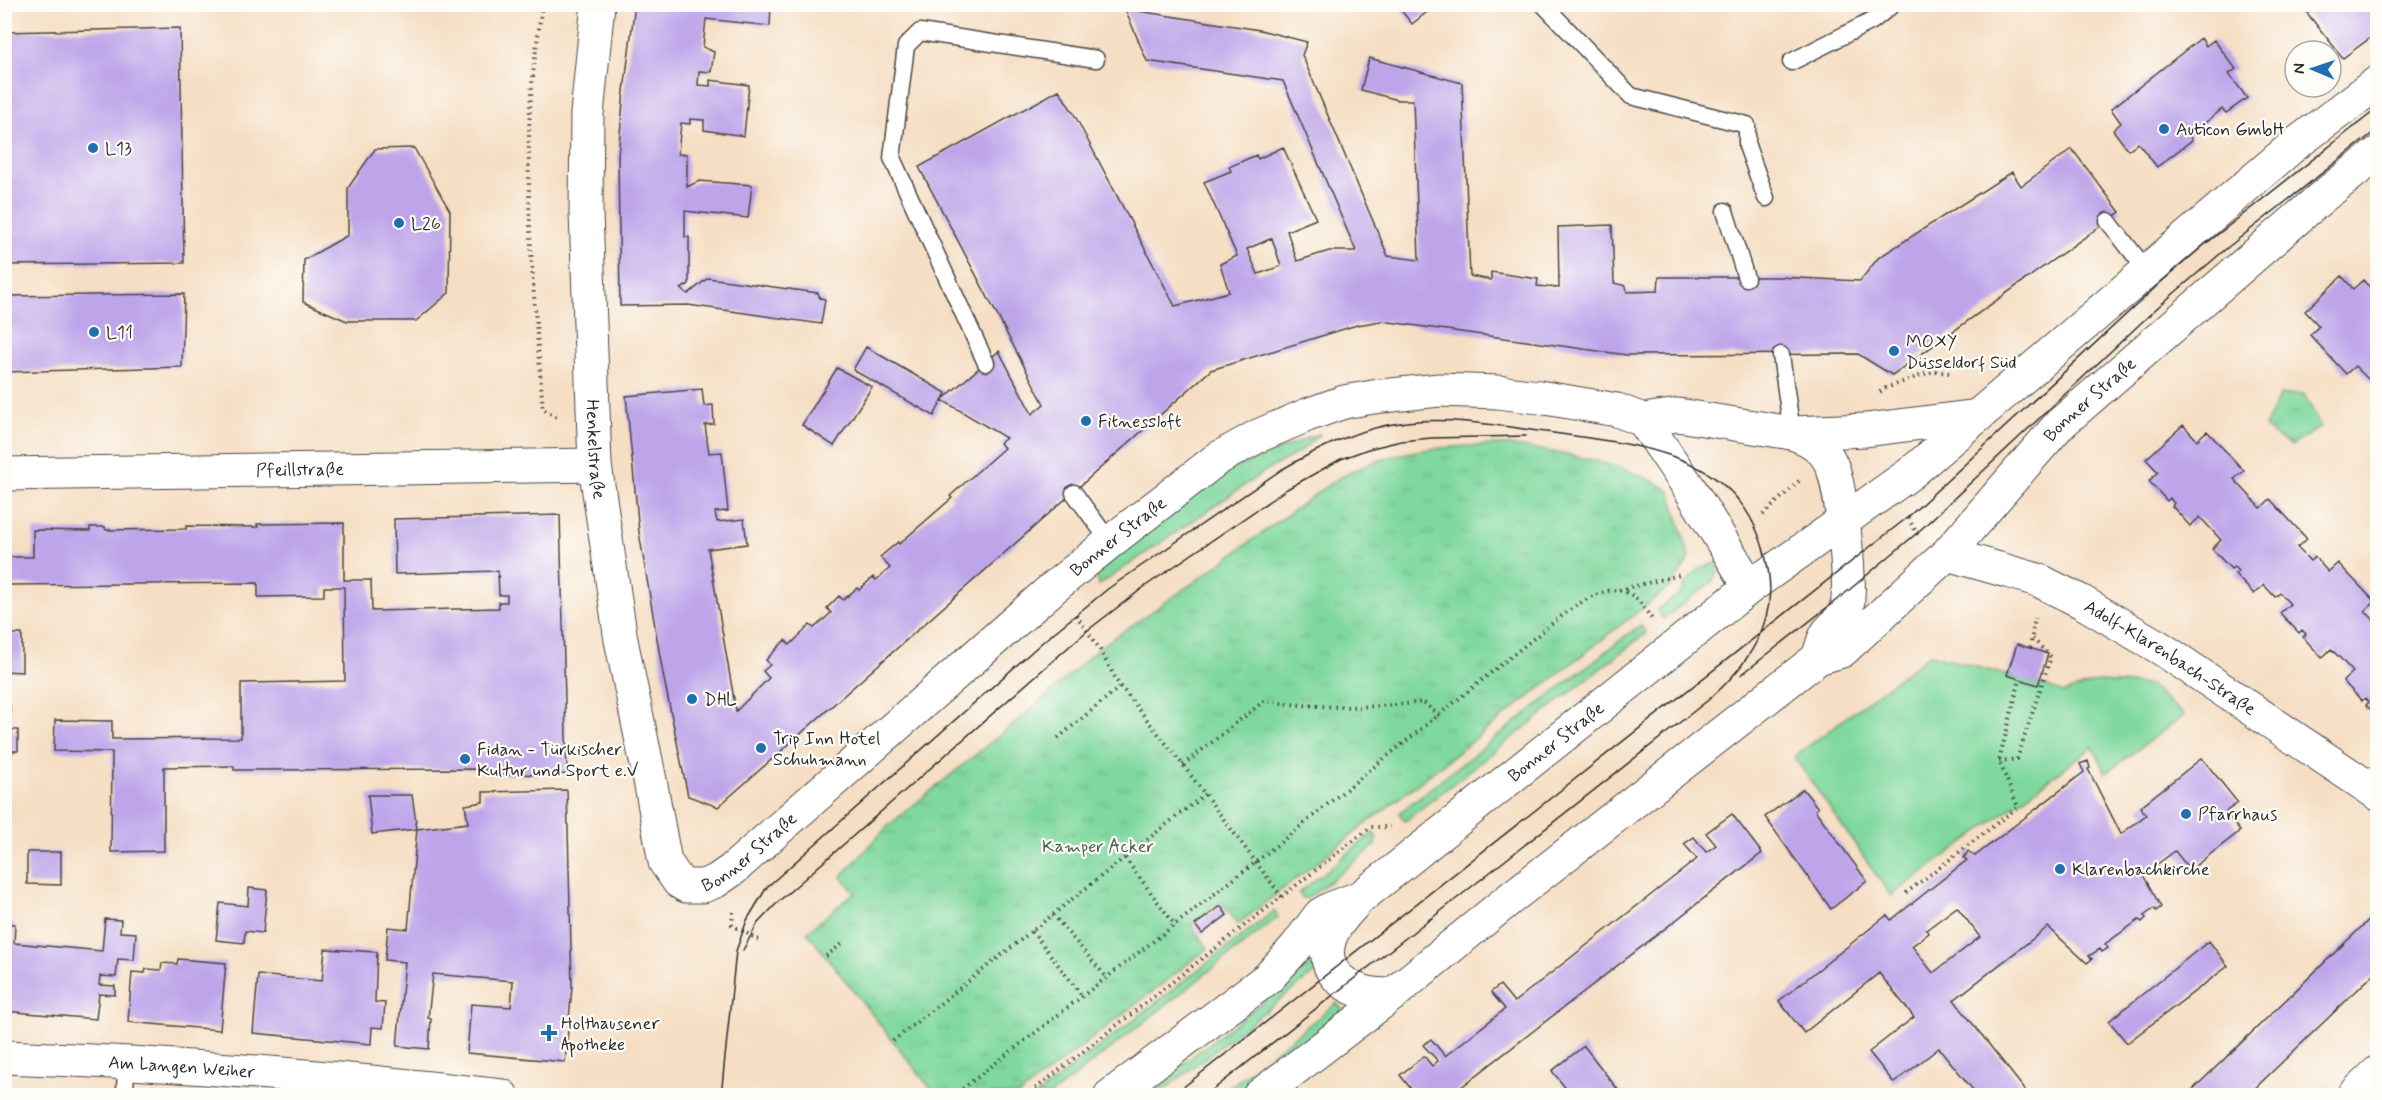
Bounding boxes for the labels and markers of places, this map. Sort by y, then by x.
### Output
place label: Auticon GmbH [2176,118,2284,142]
marker: Auticon GmbH [2157,122,2171,136]
place label: L13 [105,137,132,161]
marker: L13 [86,141,100,155]
place label: L26 [411,212,441,236]
marker: L26 [392,216,406,230]
place label: L11 [106,321,133,345]
marker: L11 [87,325,101,339]
place label: MOXY Düsseldorf Süd [1906,330,2016,375]
marker: MOXY Düsseldorf Süd [1887,344,1901,358]
place label: Fitnessloft [1098,410,1182,434]
marker: Fitnessloft [1079,414,1093,428]
place label: DHL [704,688,737,712]
marker: DHL [685,692,699,706]
place label: Trip Inn Hotel Schuhmann [773,727,880,772]
place label: Fidan - Türkischer Kultur und Sport e.V [477,738,639,783]
marker: Trip Inn Hotel Schuhmann [754,741,768,755]
marker: Fidan - Türkischer Kultur und Sport e.V [458,752,472,766]
place label: Pfarrhaus [2198,803,2277,827]
marker: Pfarrhaus [2179,807,2193,821]
place label: Klarenbachkirche [2072,858,2210,882]
marker: Klarenbachkirche [2053,862,2067,876]
place label: Holthausener Apotheke [561,1012,660,1058]
marker: Holthausener Apotheke [542,1026,556,1040]

